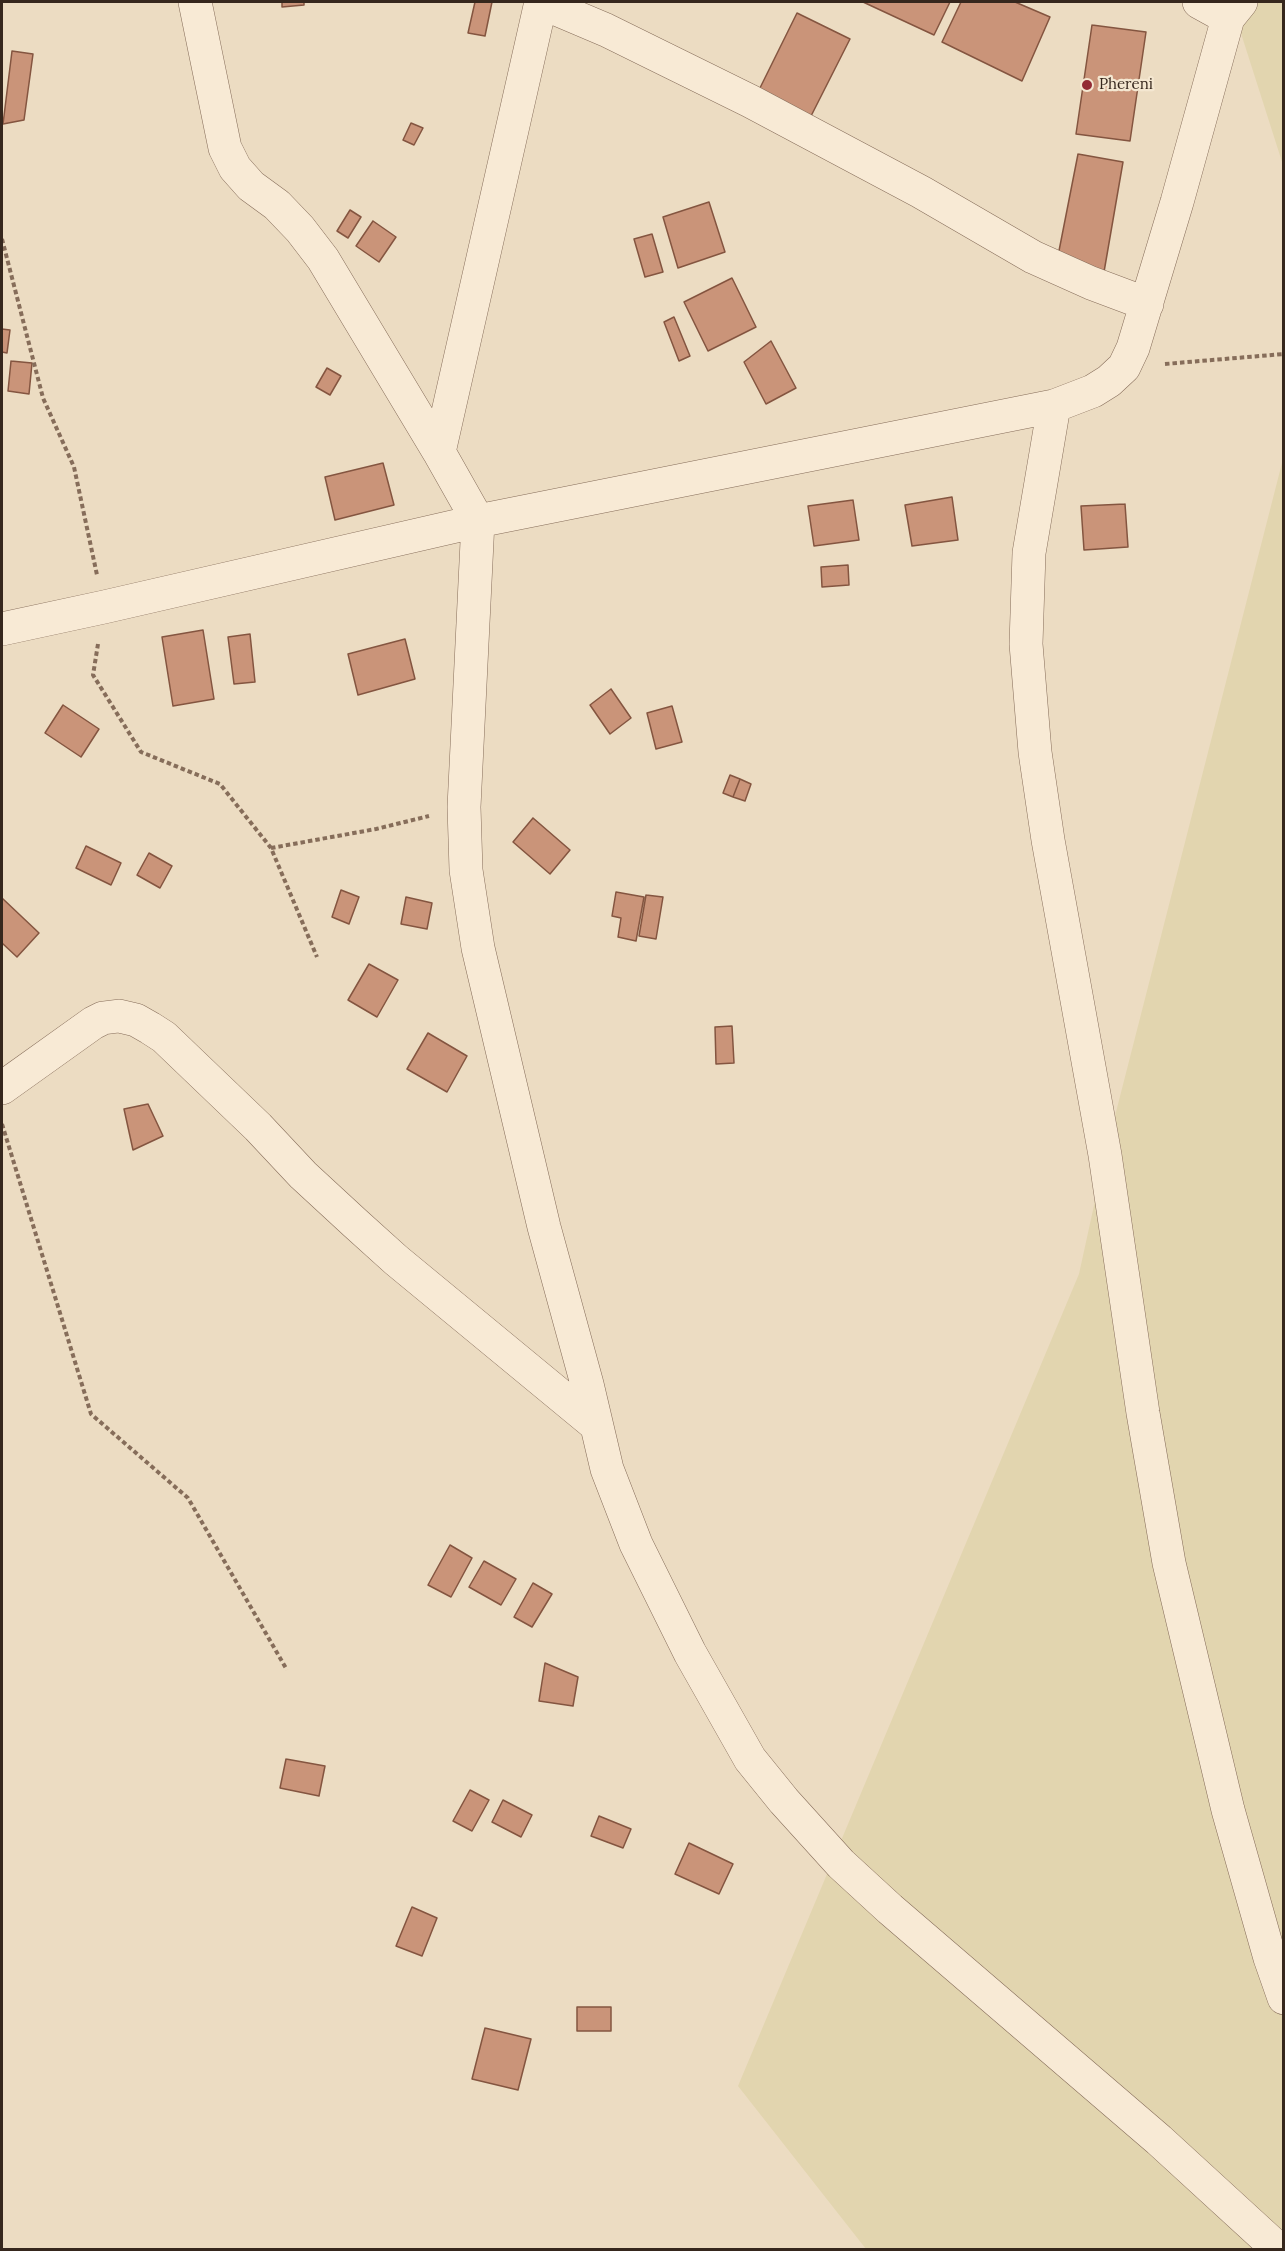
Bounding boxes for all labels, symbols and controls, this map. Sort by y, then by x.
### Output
place label: Phereni [1099,76,1153,94]
marker: Phereni [1080,78,1094,92]

